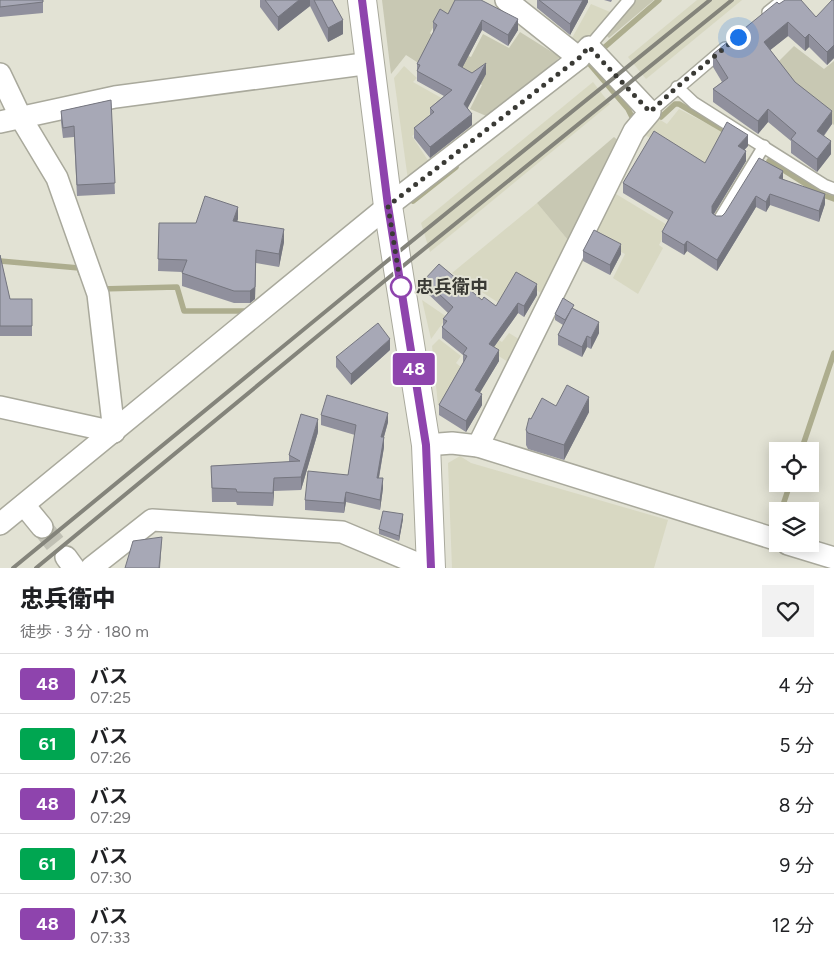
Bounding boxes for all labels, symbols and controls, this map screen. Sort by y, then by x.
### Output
your location [726,25,751,50]
marker: 忠兵衛中 [390,276,412,298]
place label: 忠兵衛中 [416,276,488,298]
line badge: 48 [392,353,436,385]
text: 48 [403,358,425,380]
map controls [769,442,819,552]
button: locate [769,442,819,492]
button: layers [769,502,819,552]
text: 忠兵衛中 [20,584,116,613]
button: heart [762,585,814,637]
text: 徒歩 · 3 分 · 180 m [20,622,149,641]
text: バス [90,665,128,688]
text: 48 [36,673,59,695]
text: 4 分 [779,674,814,697]
text: 07:25 [90,688,131,707]
text: バス [90,725,128,748]
text: 61 [38,733,57,755]
text: 5 分 [779,734,814,757]
text: 07:26 [90,748,131,767]
text: バス [90,785,128,808]
text: 48 [36,793,59,815]
text: 8 分 [779,794,814,817]
text: 07:29 [90,808,131,827]
text: バス [90,845,128,868]
text: 61 [38,853,57,875]
text: 9 分 [780,854,814,877]
text: 07:30 [90,868,132,887]
text: バス [90,905,128,928]
text: 48 [36,913,59,935]
text: 12 分 [772,914,814,937]
text: 07:33 [90,928,130,947]

